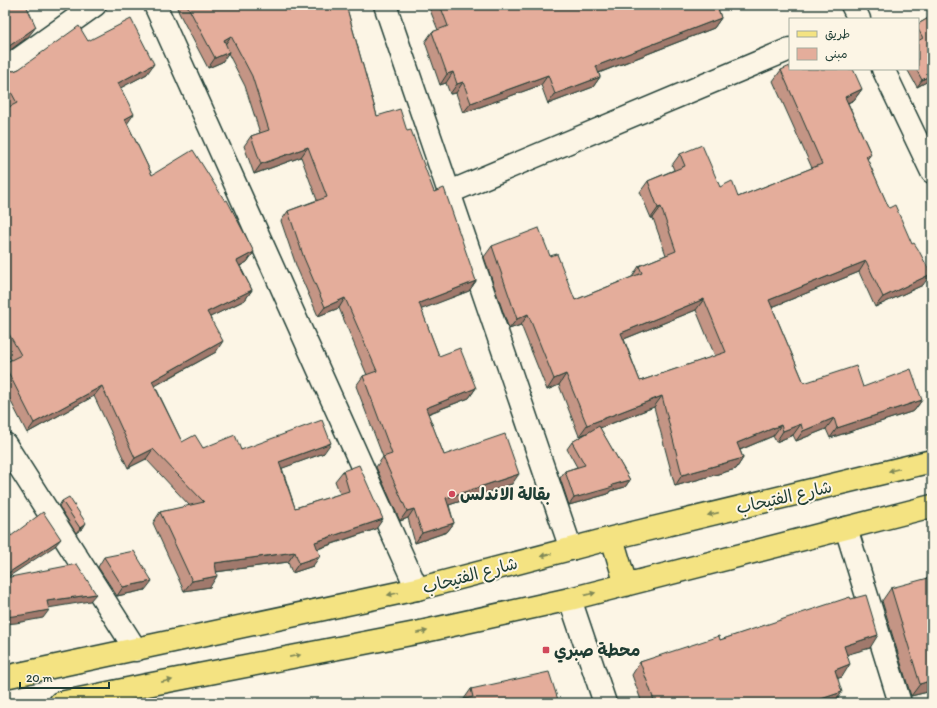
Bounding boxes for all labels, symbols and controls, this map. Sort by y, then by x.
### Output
legend [789,18,919,70]
text: طريق [825,27,850,41]
text: مبنى [825,47,848,62]
one-way arrow [888,467,900,473]
street label: شارع الفتيحاب [734,476,834,520]
place label: بقالة الاندلس [460,484,550,505]
marker: بقالة الاندلس [447,489,457,499]
one-way arrow [707,511,720,517]
one-way arrow [540,552,552,558]
street label: شارع الفتيحاب [420,553,520,599]
one-way arrow [387,591,399,597]
one-way arrow [584,591,596,597]
one-way arrow [416,628,428,634]
place label: محطة صبري [554,640,640,663]
marker: محطة صبري [541,645,551,655]
one-way arrow [288,653,301,659]
scale bar [20,664,109,690]
text: 20 m [26,671,53,685]
one-way arrow [161,678,173,684]

